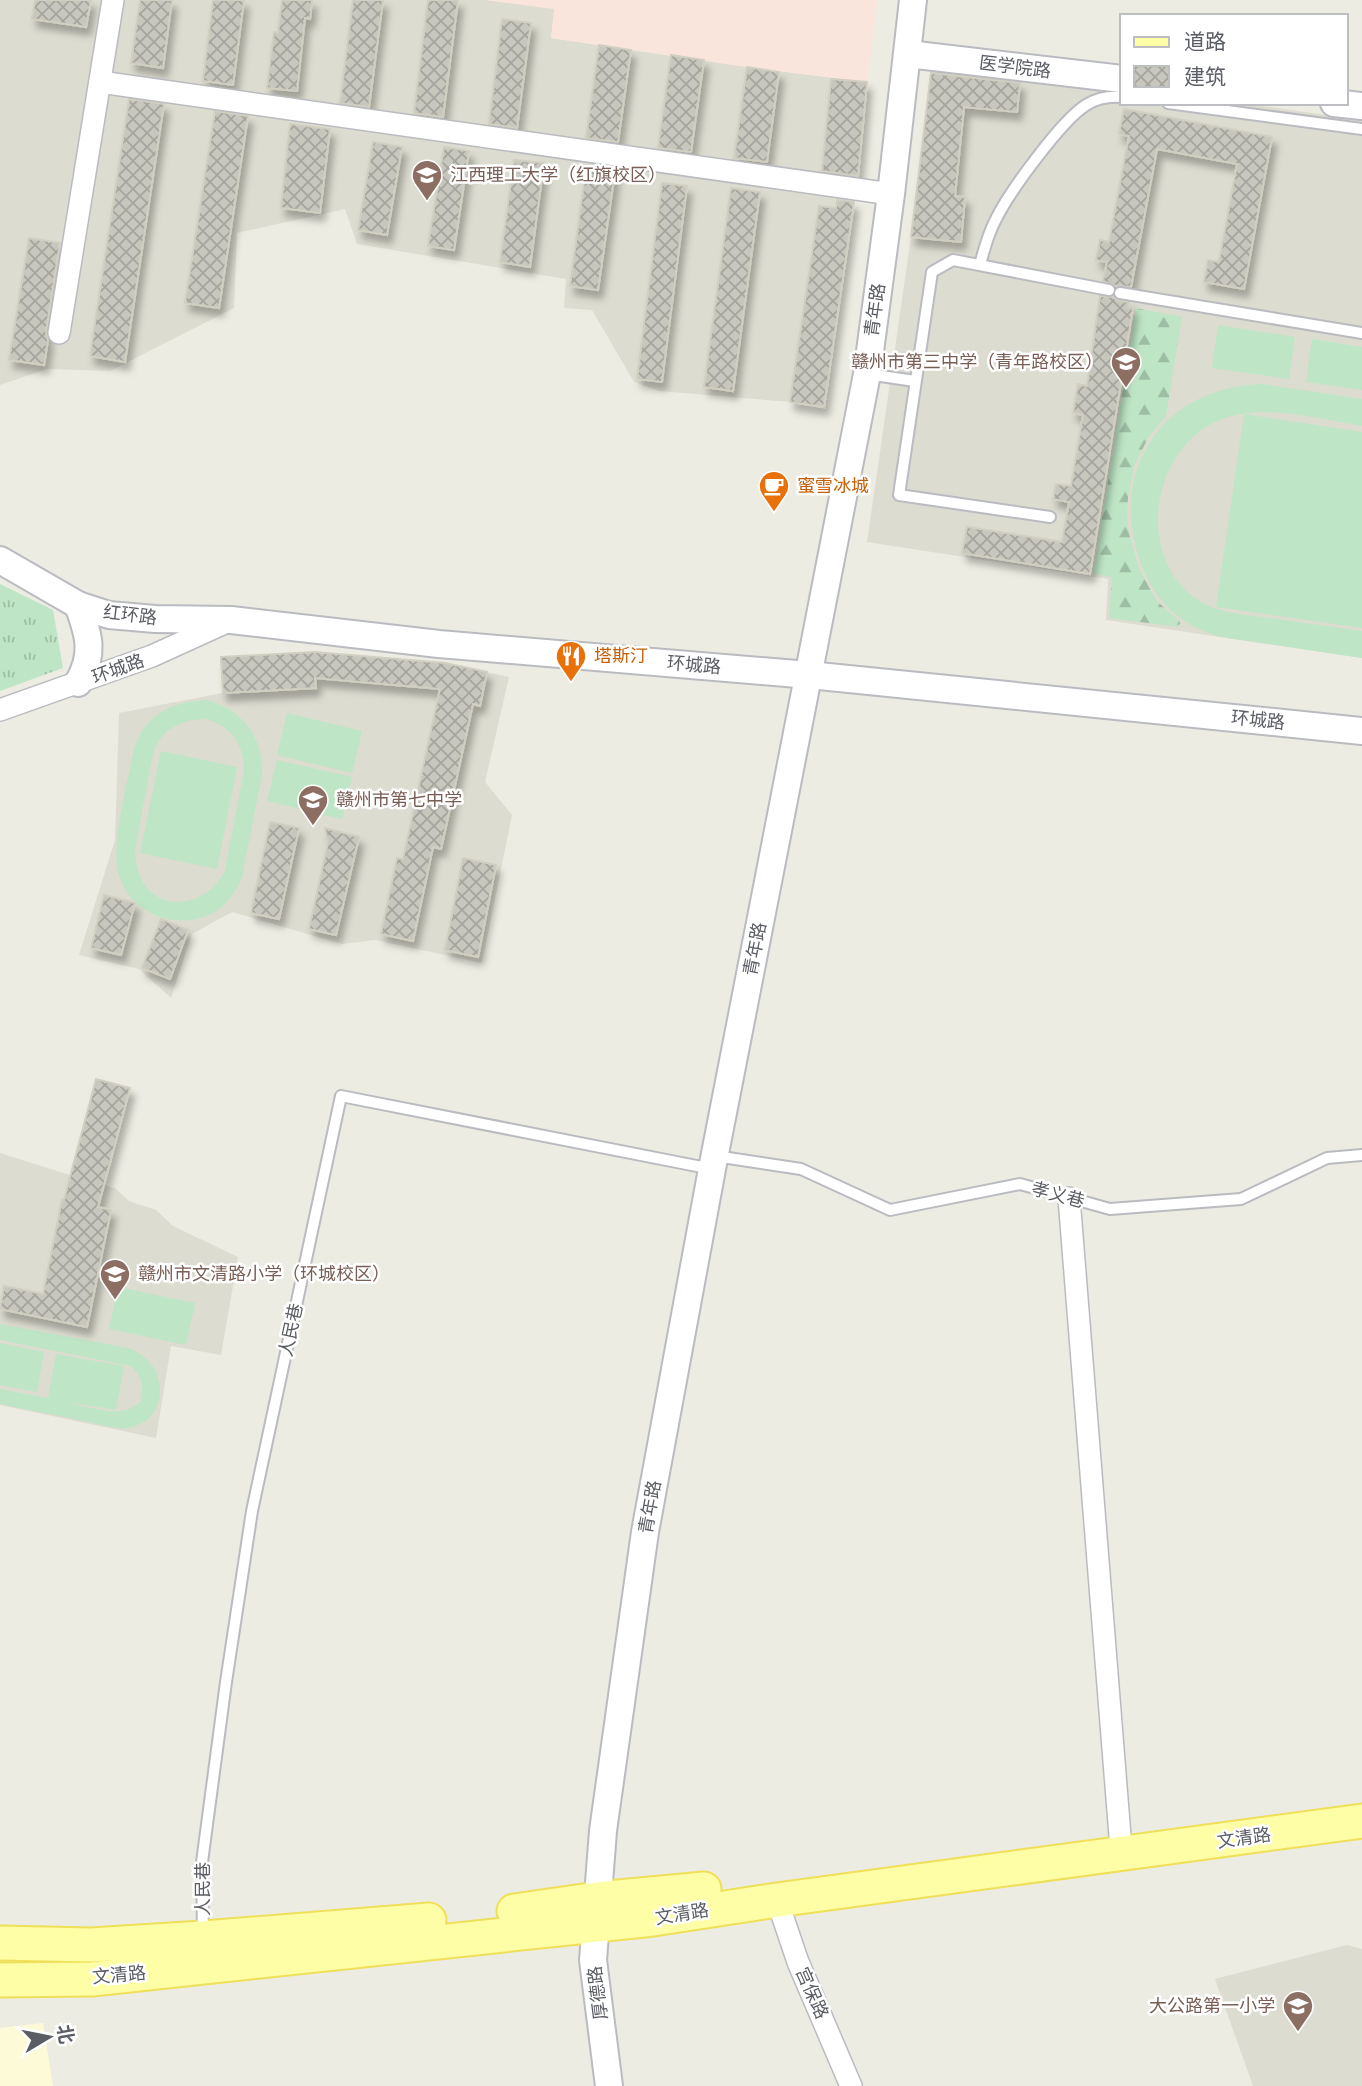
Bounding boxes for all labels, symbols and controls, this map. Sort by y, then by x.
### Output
legend [1120,14,1348,105]
text: 道路 [1184,29,1226,54]
street label: 医学院路 [978,52,1052,81]
text: 建筑 [1184,64,1226,89]
school or university icon: 江西理工大学（红旗校区） [410,158,444,202]
place label: 江西理工大学（红旗校区） [450,164,666,185]
street label: 青年路 [860,282,889,338]
school or university icon: 赣州市第三中学（青年路校区） [1109,345,1143,389]
place label: 赣州市第三中学（青年路校区） [851,351,1103,372]
cafe icon: 蜜雪冰城 [757,469,791,513]
place label: 蜜雪冰城 [797,475,869,496]
street label: 红环路 [102,601,158,628]
restaurant icon: 塔斯汀 [554,639,588,683]
place label: 塔斯汀 [594,645,648,666]
street label: 环城路 [89,649,147,688]
street label: 环城路 [666,652,722,677]
street label: 环城路 [1230,706,1286,733]
school or university icon: 赣州市第七中学 [296,783,330,827]
place label: 赣州市第七中学 [336,789,462,810]
street label: 青年路 [739,920,770,977]
street label: 孝义巷 [1029,1177,1087,1212]
school or university icon: 赣州市文清路小学（环城校区） [98,1257,132,1301]
place label: 赣州市文清路小学（环城校区） [138,1263,390,1284]
street label: 人民巷 [275,1301,306,1358]
street label: 青年路 [634,1479,665,1535]
street label: 文清路 [1216,1823,1272,1852]
street label: 人民巷 [192,1862,213,1916]
street label: 文清路 [654,1899,710,1928]
street label: 文清路 [91,1962,147,1987]
street label: 宫保路 [792,1964,833,2022]
street label: 厚德路 [584,1965,611,2021]
school or university icon: 大公路第一小学 [1281,1989,1315,2033]
place label: 大公路第一小学 [1149,1995,1275,2016]
north arrow [14,2002,84,2072]
text: 北 [53,2023,78,2045]

